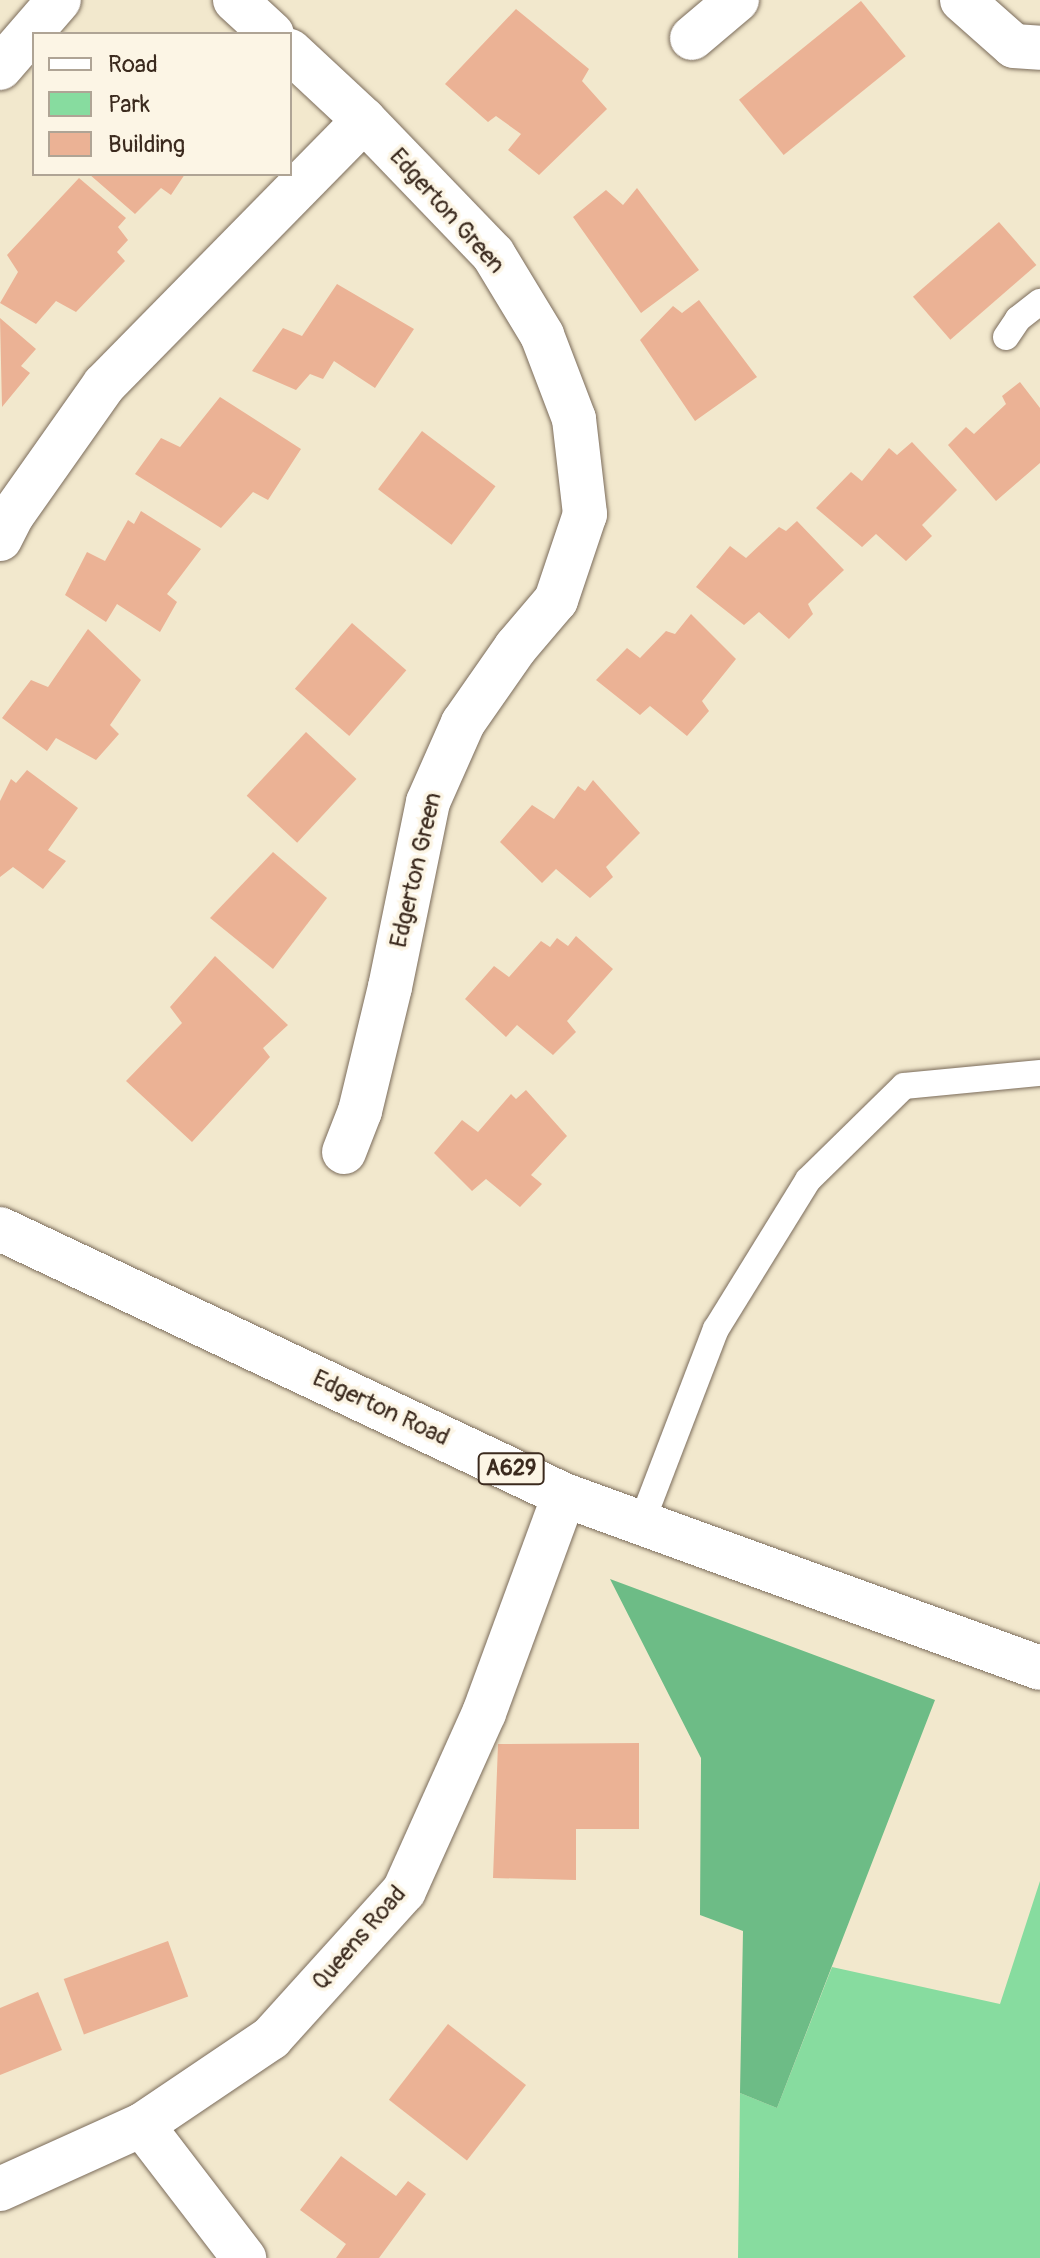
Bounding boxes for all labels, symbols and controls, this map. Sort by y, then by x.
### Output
legend [32,32,292,176]
text: Road [108,50,158,79]
text: Park [108,90,150,119]
text: Building [108,130,185,159]
street label: Edgerton Green [383,142,511,280]
street label: Edgerton Green [384,790,448,950]
street label: Edgerton Road [308,1364,454,1452]
road number: A629 [477,1451,545,1487]
street label: Queens Road [306,1880,412,1996]

